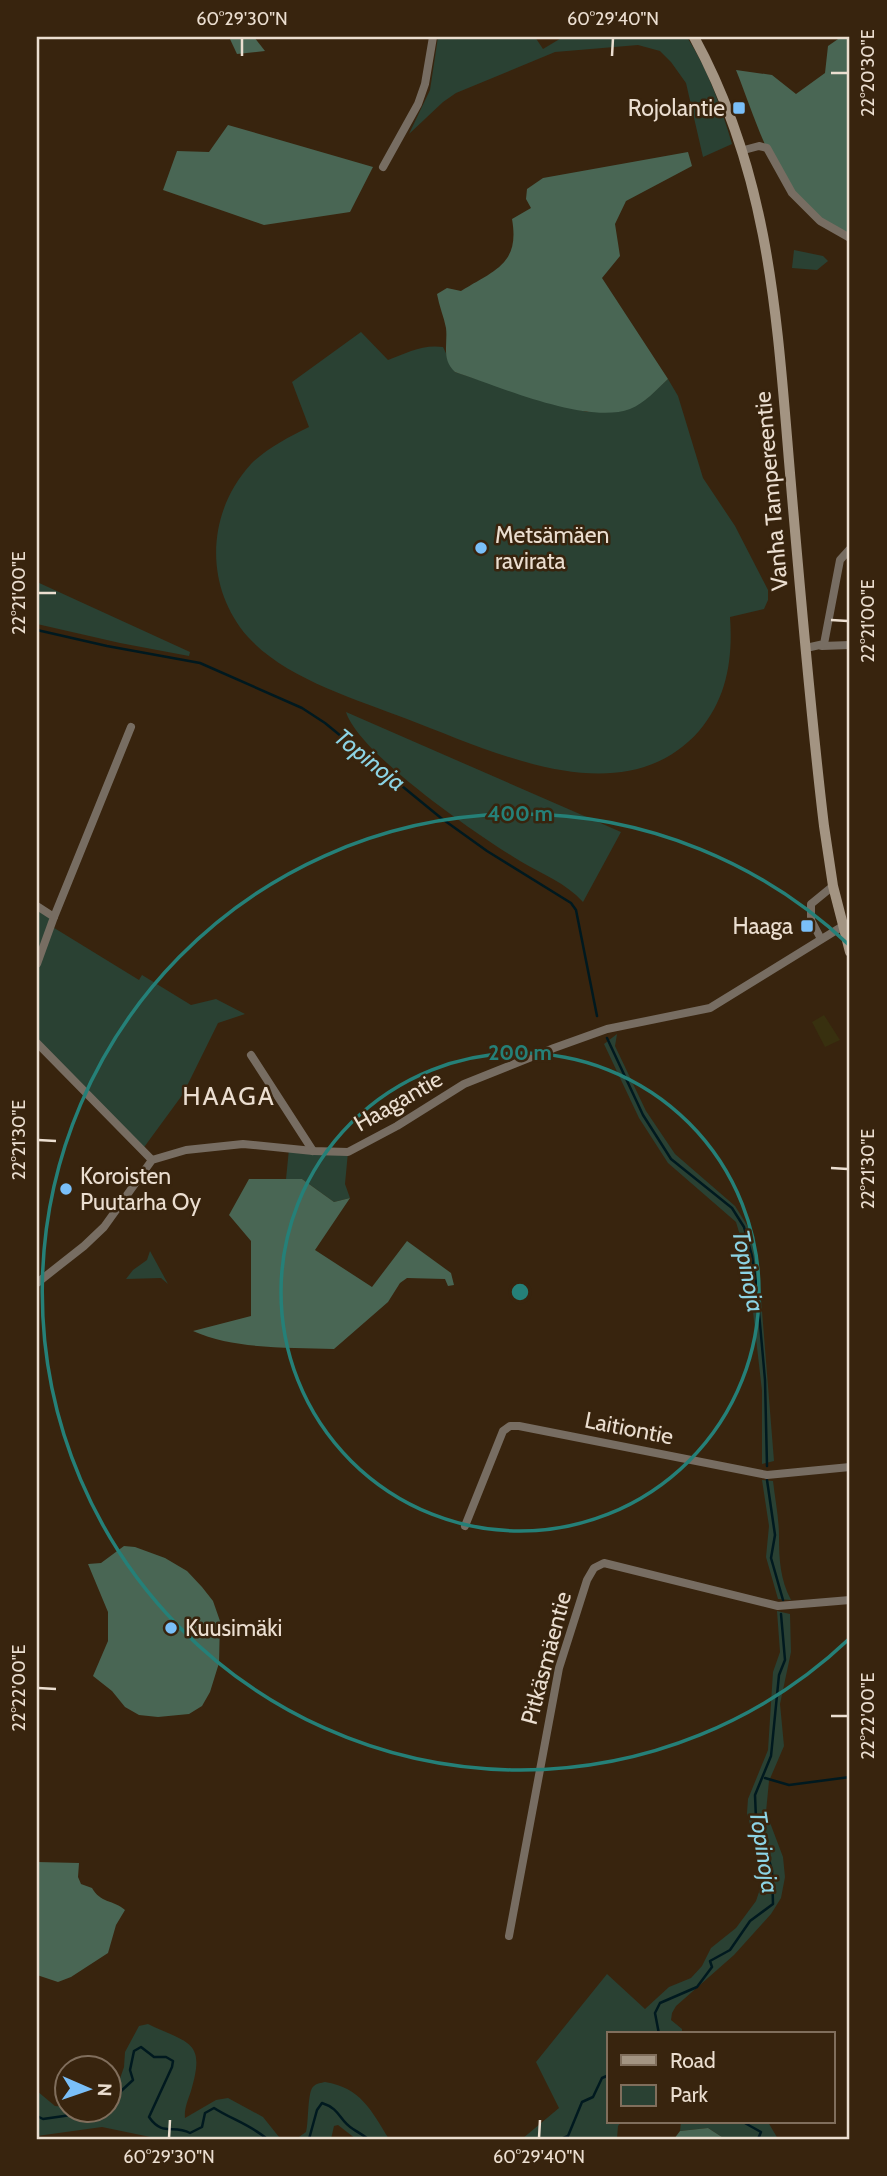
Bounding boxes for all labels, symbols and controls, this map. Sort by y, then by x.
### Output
text: 60°29'30"N [196,8,288,30]
text: 60°29'40"N [567,8,659,30]
text: 22°20'30"E [857,29,879,117]
place label: Rojolantie [628,94,725,122]
marker: Rojolantie [731,100,747,116]
street label: Vanha Tampereentie [748,390,794,592]
place label: Metsämäen ravirata [495,521,609,575]
marker: Metsämäen ravirata [473,540,489,556]
text: 22°21'00"E [8,551,30,635]
text: 22°21'00"E [857,579,879,663]
water label: Topinoja [329,722,412,797]
text: 400 m [487,801,553,826]
place label: Haaga [732,912,793,940]
marker: Haaga [799,918,815,934]
text: 200 m [488,1040,552,1065]
street label: Haagantie [349,1064,447,1138]
district label: HAAGA [182,1080,276,1112]
text: 22°21'30"E [8,1100,30,1180]
text: 22°21'30"E [857,1129,879,1209]
place label: Koroisten Puutarha Oy [80,1162,202,1216]
marker: Koroisten Puutarha Oy [58,1181,74,1197]
water label: Topinoja [726,1227,771,1315]
centre of rings [508,1280,532,1304]
street label: Laitiontie [582,1406,676,1450]
street label: Pitkäsmäentie [515,1588,577,1728]
place label: Kuusimäki [185,1614,282,1642]
marker: Kuusimäki [163,1620,179,1636]
text: 22°22'00"E [8,1644,30,1731]
text: 22°22'00"E [857,1672,879,1759]
water label: Topinoja [744,1808,785,1895]
legend [607,2032,834,2124]
text: Road [670,2048,716,2073]
north arrow [52,2054,122,2124]
text: N [93,2082,116,2097]
text: Park [670,2082,708,2107]
text: 60°29'30"N [123,2146,215,2168]
text: 60°29'40"N [493,2146,585,2168]

